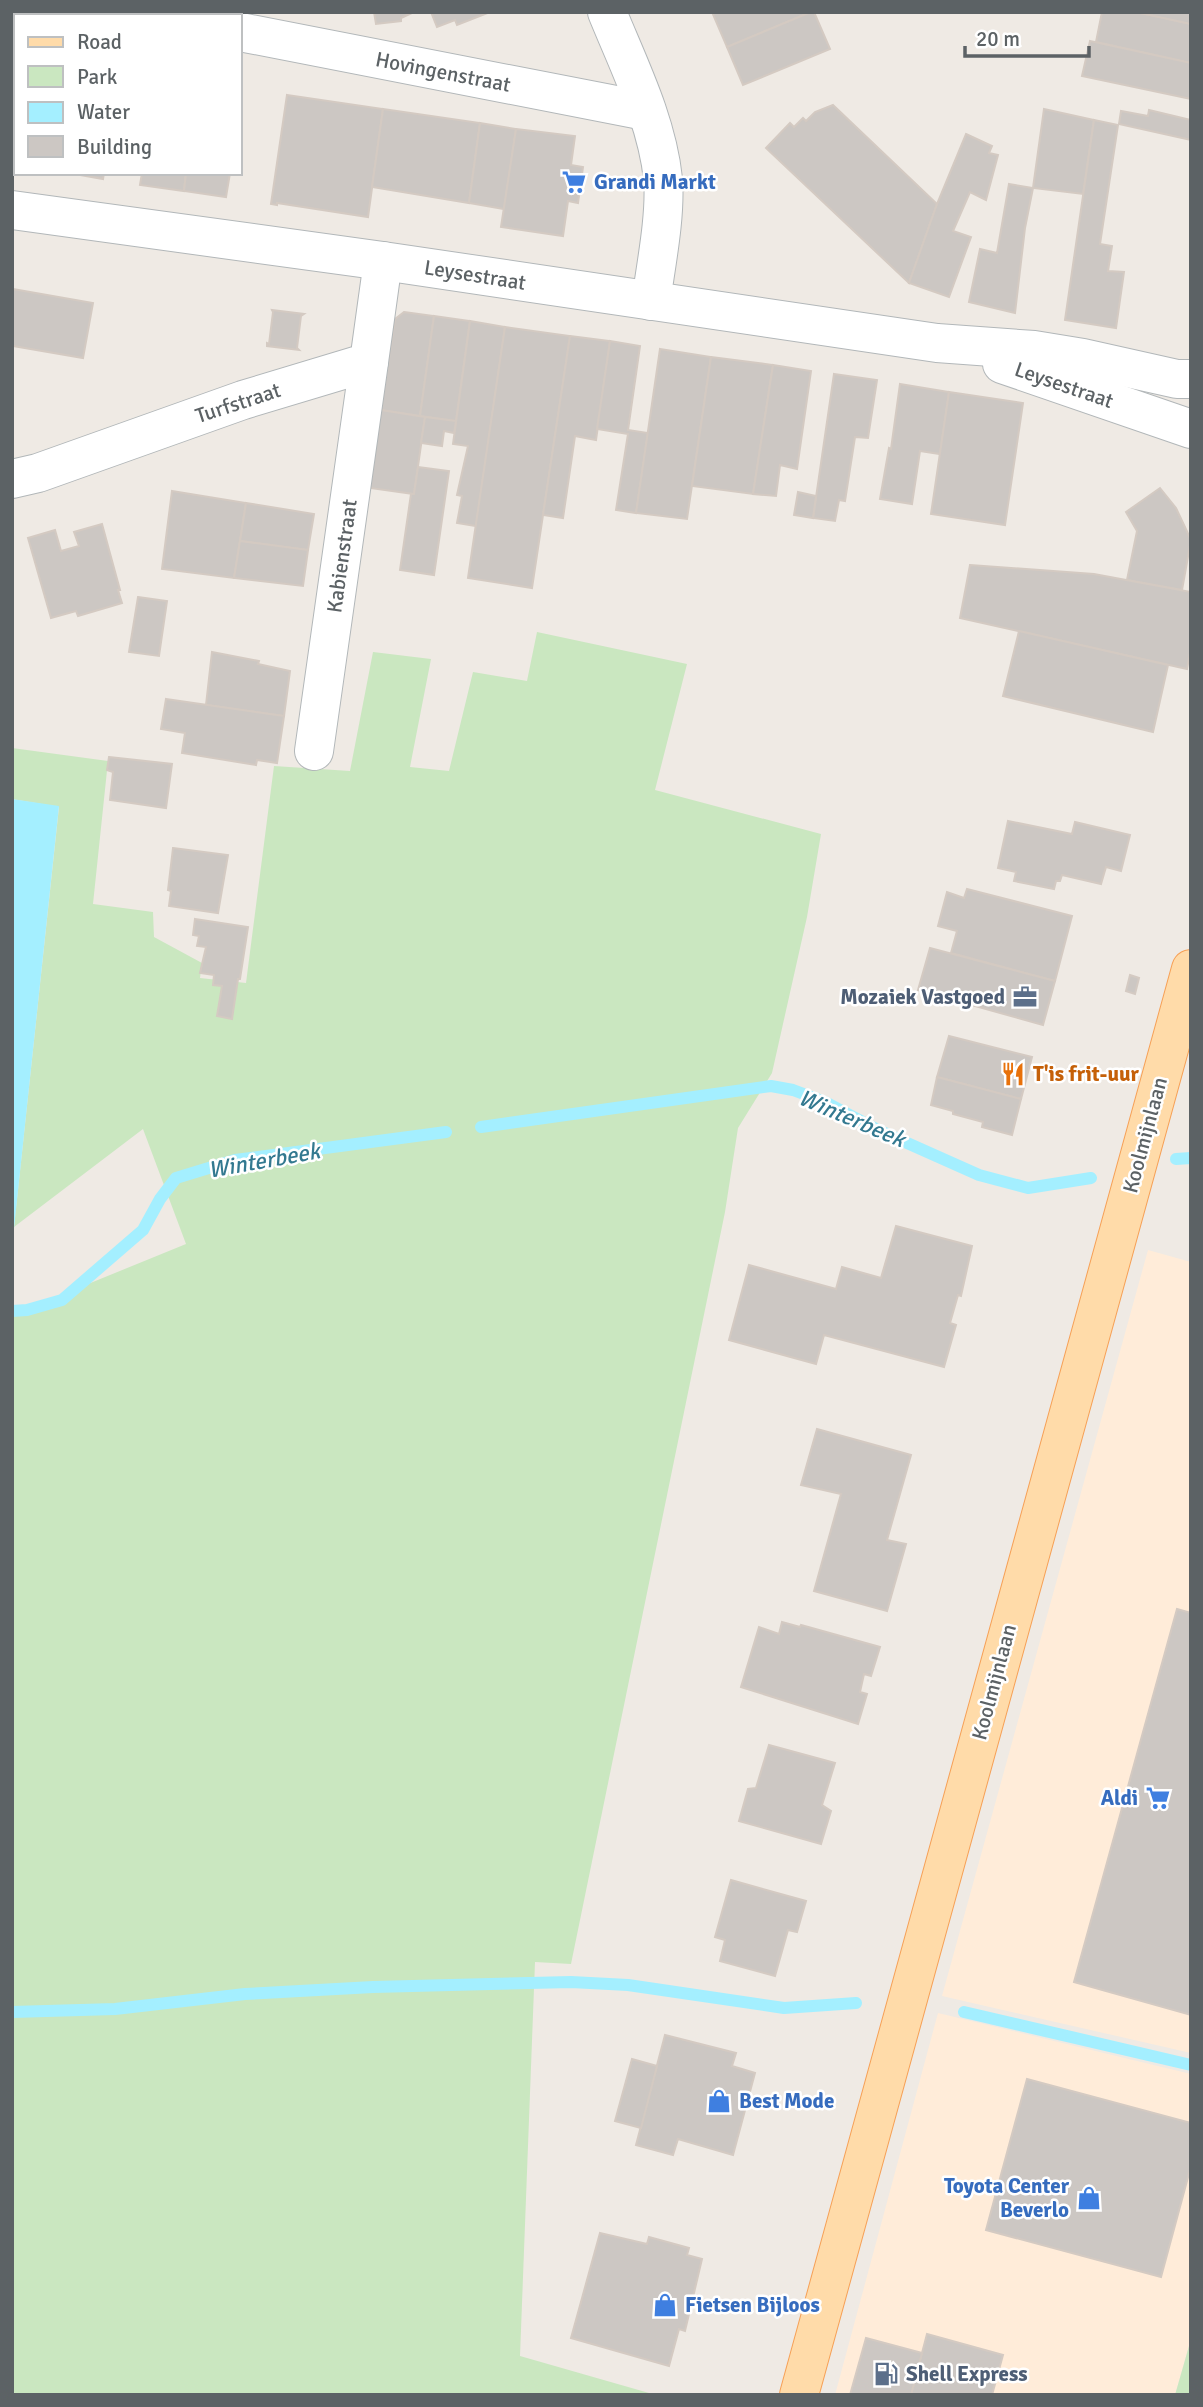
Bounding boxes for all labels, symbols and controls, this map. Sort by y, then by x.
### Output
legend [14,14,242,175]
scale bar [965,14,1089,58]
text: 20 m [976,26,1020,52]
text: Road [77,29,122,55]
street label: Hovingenstraat [373,46,513,98]
text: Park [77,64,118,90]
text: Water [77,99,130,125]
text: Building [77,134,152,160]
supermarket icon: Grandi Markt [560,168,588,196]
place label: Grandi Markt [594,169,716,195]
street label: Leysestraat [422,254,528,296]
street label: Leysestraat [1011,356,1117,414]
street label: Turfstraat [192,377,284,429]
street label: Kabienstraat [321,498,363,614]
office icon: Mozaiek Vastgoed [1011,983,1039,1011]
place label: Mozaiek Vastgoed [840,984,1005,1010]
restaurant icon: T'is frit-uur [999,1060,1027,1088]
place label: T'is frit-uur [1033,1061,1140,1087]
street label: Koolmijnlaan [1117,1074,1173,1196]
water label: Winterbeek [794,1083,912,1155]
water label: Winterbeek [206,1136,325,1185]
street label: Koolmijnlaan [966,1621,1022,1743]
supermarket icon: Aldi [1144,1784,1172,1812]
place label: Aldi [1101,1785,1138,1811]
shop icon: Best Mode [705,2087,733,2115]
place label: Best Mode [739,2088,834,2114]
place label: Toyota Center Beverlo [944,2173,1070,2223]
shop icon: Toyota Center Beverlo [1075,2184,1103,2212]
shop icon: Fietsen Bijloos [651,2291,679,2319]
place label: Fietsen Bijloos [685,2292,820,2318]
fuel station icon: Shell Express [872,2360,900,2388]
place label: Shell Express [906,2361,1028,2387]

